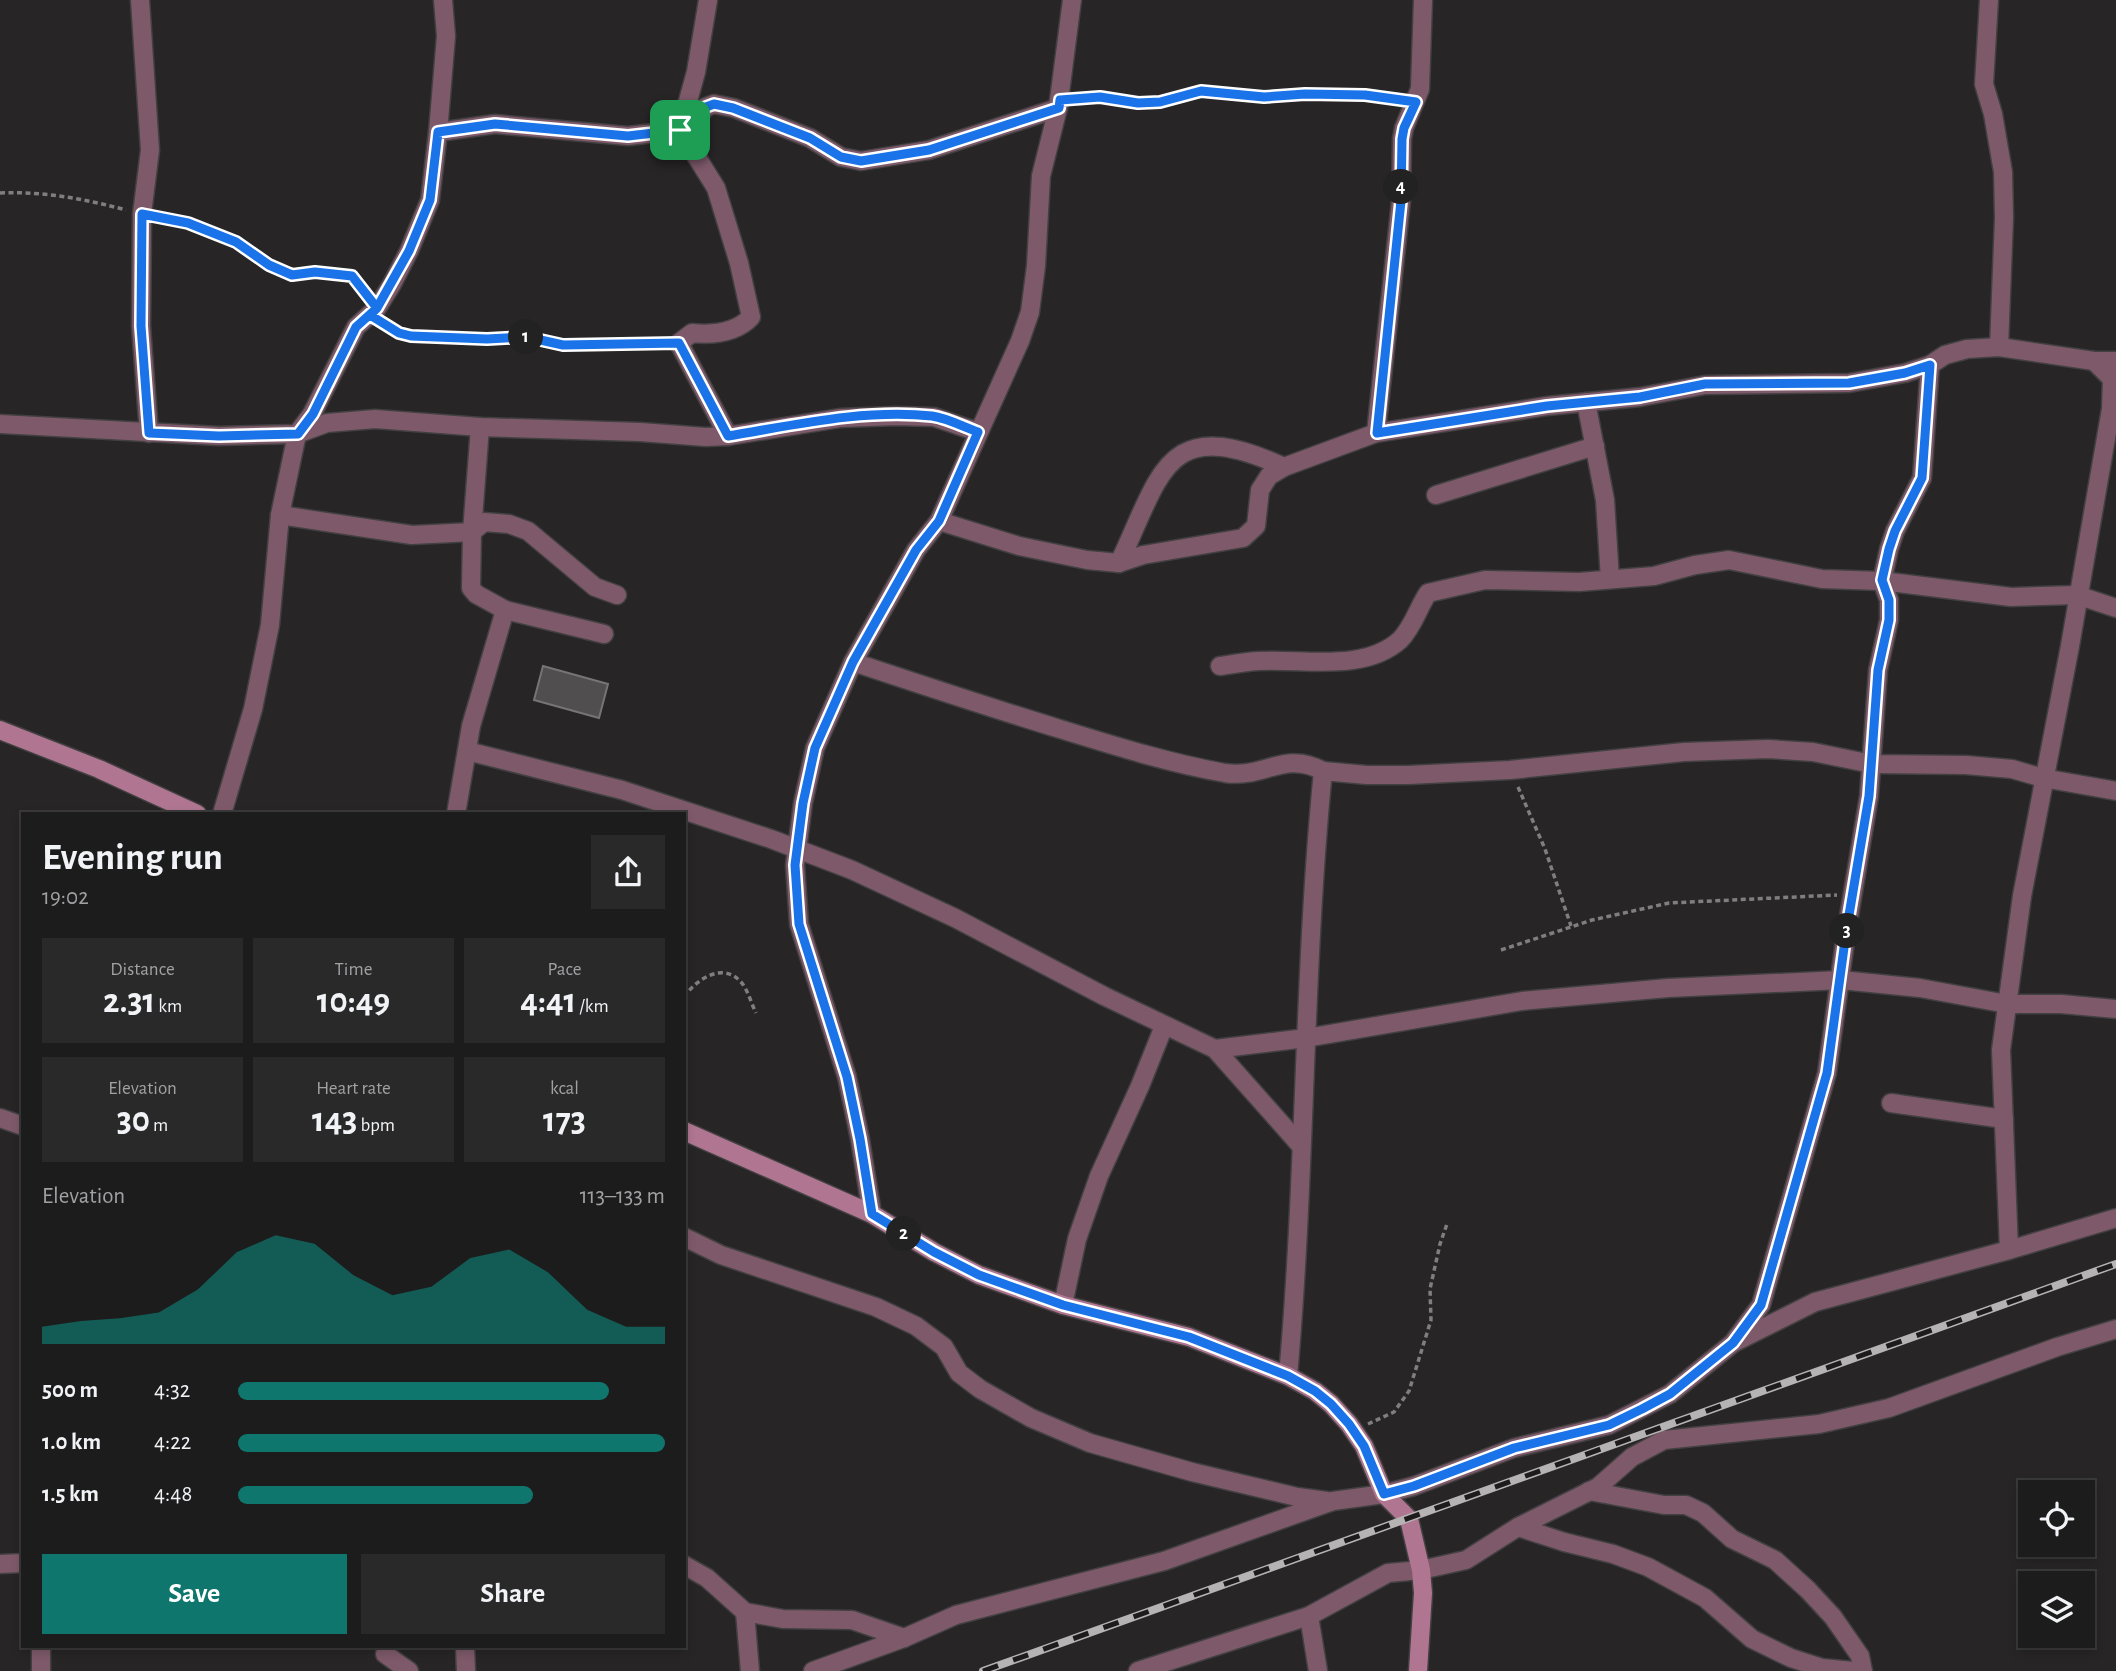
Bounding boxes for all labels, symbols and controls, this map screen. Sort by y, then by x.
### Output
pin [650,100,710,160]
icon: arrive [661,111,699,149]
pin: 4 [1384,170,1418,204]
text: 4 [1396,177,1405,196]
pin: 1 [508,320,544,354]
text: 1 [522,327,529,346]
button: share [591,835,665,909]
text: Evening run [42,839,223,877]
text: 19:02 [42,886,89,909]
pin: 3 [1829,914,1864,948]
text: 3 [1842,921,1851,940]
text: Distance [110,960,175,979]
text: Time [335,960,372,979]
text: Pace [547,960,582,979]
text: 2.31 [103,984,155,1019]
text: 10:49 [317,984,390,1019]
text: 4:41 [520,984,576,1019]
text: km [155,997,182,1016]
text: /km [576,997,609,1016]
text: Elevation [108,1079,177,1098]
text: Heart rate [316,1079,391,1098]
text: kcal [550,1079,579,1098]
text: 30 [117,1103,150,1138]
text: 143 [312,1103,357,1138]
text: 173 [543,1103,586,1138]
text: m [150,1116,168,1135]
text: bpm [357,1116,395,1135]
text: Elevation [42,1185,125,1208]
text: 113–133 m [580,1185,665,1208]
pin: 2 [886,1216,922,1252]
text: 2 [899,1224,908,1243]
text: 500 m [42,1379,98,1402]
text: 4:32 [154,1379,190,1402]
text: 1.0 km [42,1431,101,1454]
text: 4:22 [154,1431,191,1454]
map controls [2018,1480,2095,1648]
button: locate [2018,1480,2095,1557]
text: 1.5 km [42,1483,99,1506]
text: 4:48 [154,1483,192,1506]
button: Save [42,1554,347,1634]
button: Share [361,1554,665,1634]
button: layers [2018,1571,2095,1648]

